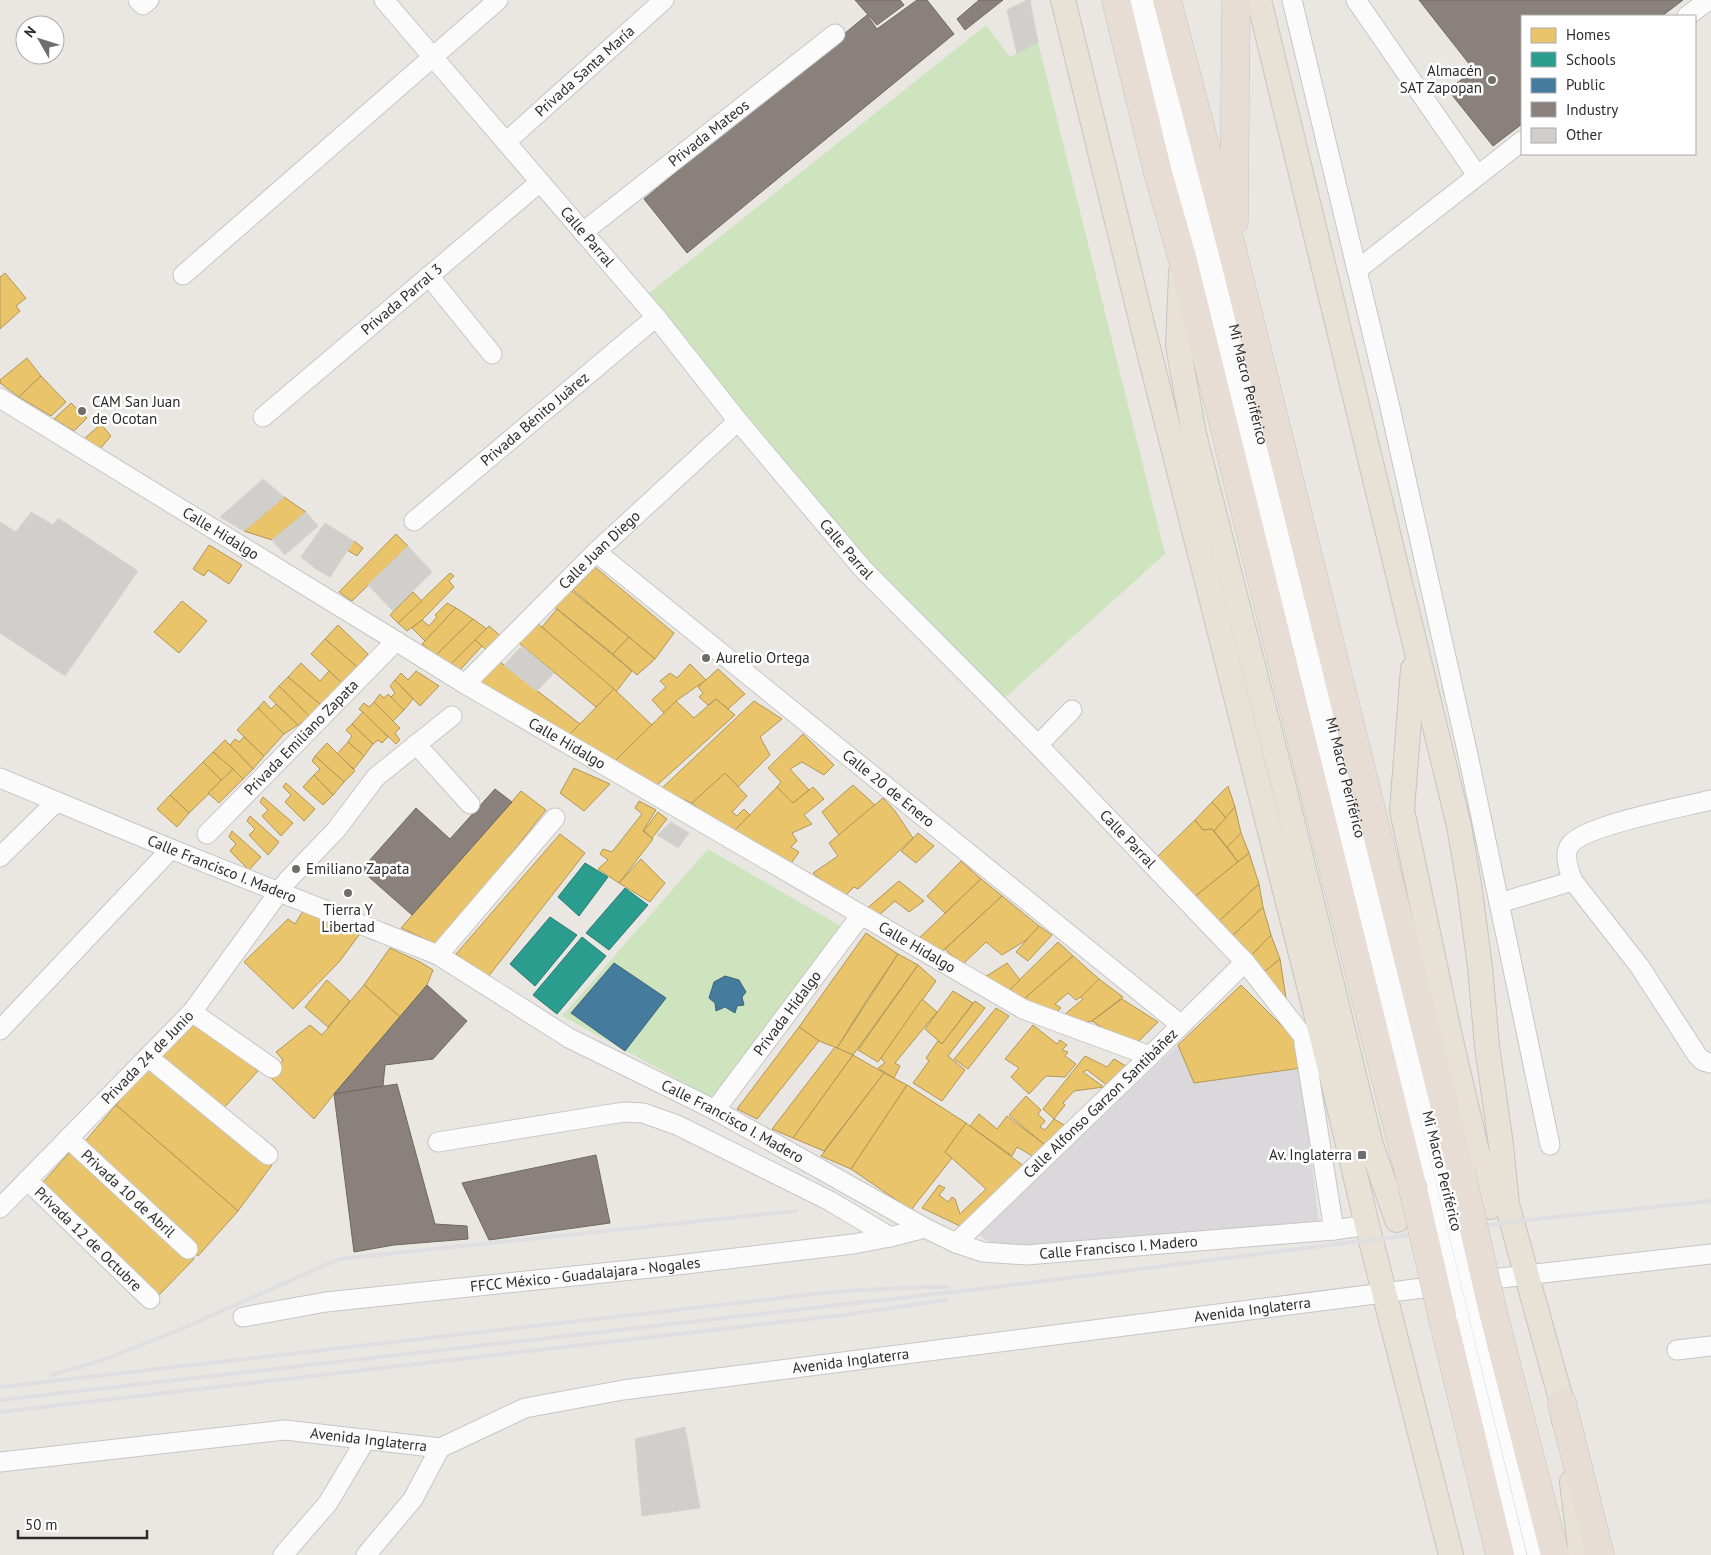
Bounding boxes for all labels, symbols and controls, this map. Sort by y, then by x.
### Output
north arrow [15,15,65,65]
legend [1521,15,1696,155]
street label: Privada Santa María [531,21,638,120]
text: N [20,23,40,41]
text: Homes [1566,25,1610,44]
text: Schools [1566,50,1616,69]
place label: Almacén SAT Zapopan [1400,61,1482,97]
marker: Almacén SAT Zapopan [1486,74,1498,86]
text: Public [1566,75,1605,94]
street label: Privada Mateos [664,95,753,170]
text: Industry [1566,100,1618,119]
text: Other [1566,125,1602,144]
street label: Calle Parral [556,202,619,271]
street label: Privada Parral 3 [357,259,446,339]
street label: Mi Macro Periférico [1225,322,1273,447]
street label: Privada Bénito Juàrez [476,368,593,470]
place label: CAM San Juan de Ocotan [92,392,181,428]
marker: CAM San Juan de Ocotan [76,405,88,417]
street label: Calle Hidalgo [179,502,263,564]
street label: Calle Juan Diego [554,506,644,593]
street label: Calle Parral [816,515,878,584]
place label: Aurelio Ortega [716,648,810,667]
marker: Aurelio Ortega [700,652,712,664]
street label: Privada Emiliano Zapata [240,675,362,799]
street label: Calle Hidalgo [525,713,609,773]
street label: Mi Macro Periférico [1322,715,1370,840]
street label: Calle 20 de Enero [839,745,939,831]
street label: Calle Parral [1096,806,1161,872]
street label: Calle Francisco I. Madero [145,830,300,907]
place label: Emiliano Zapata [306,859,409,878]
marker: Emiliano Zapata [290,863,302,875]
marker: Tierra Y Libertad [342,887,354,899]
place label: Tierra Y Libertad [321,900,375,936]
street label: Calle Hidalgo [875,917,959,977]
street label: Privada Hidalgo [749,967,825,1059]
street label: Privada 24 de Junio [97,1006,198,1108]
street label: Calle Alfonso Garzon Santibáñez [1019,1024,1181,1182]
street label: Calle Francisco I. Madero [658,1075,807,1167]
street label: Mi Macro Periférico [1418,1109,1467,1233]
street label: Privada 10 de Abril [78,1145,180,1242]
place label: Av. Inglaterra [1269,1145,1352,1164]
marker: Av. Inglaterra [1356,1149,1368,1161]
street label: Privada 12 de Octubre [31,1182,146,1295]
street label: Calle Francisco I. Madero [1038,1231,1198,1263]
street label: FFCC México - Guadalajara - Nogales [469,1252,701,1296]
street label: Avenida Inglaterra [1193,1292,1312,1326]
street label: Avenida Inglaterra [791,1344,910,1377]
street label: Avenida Inglaterra [309,1423,428,1455]
scale bar [18,1508,146,1540]
text: 50 m [25,1515,58,1534]

